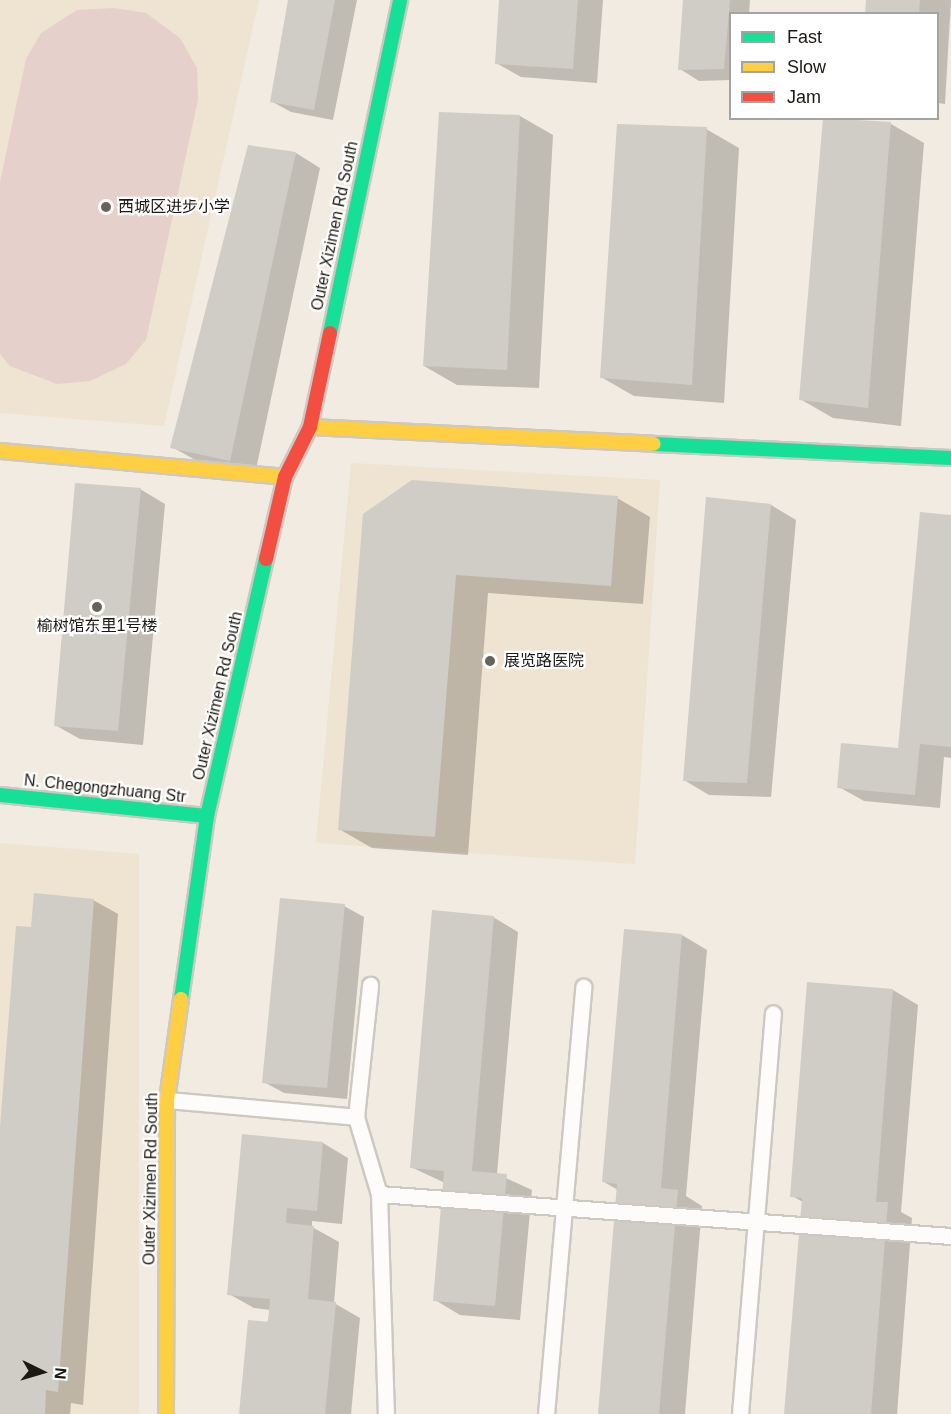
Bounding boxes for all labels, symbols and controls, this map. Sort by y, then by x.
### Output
legend [729,12,939,120]
text: Fast [787,27,822,47]
text: Slow [787,57,826,77]
text: Jam [787,87,821,107]
street label: Outer Xizimen Rd South [308,140,362,312]
place label: 西城区进步小学 [118,197,230,217]
marker: 西城区进步小学 [99,200,113,214]
marker: 榆树馆东里1号楼 [90,600,104,614]
street label: Outer Xizimen Rd South [189,610,247,782]
place label: 榆树馆东里1号楼 [37,616,157,636]
place label: 展览路医院 [504,651,584,671]
marker: 展览路医院 [481,652,499,670]
street label: N. Chegongzhuang Str [23,771,187,807]
street label: Outer Xizimen Rd South [140,1093,162,1265]
north arrow [12,1342,72,1402]
text: N [51,1367,69,1380]

